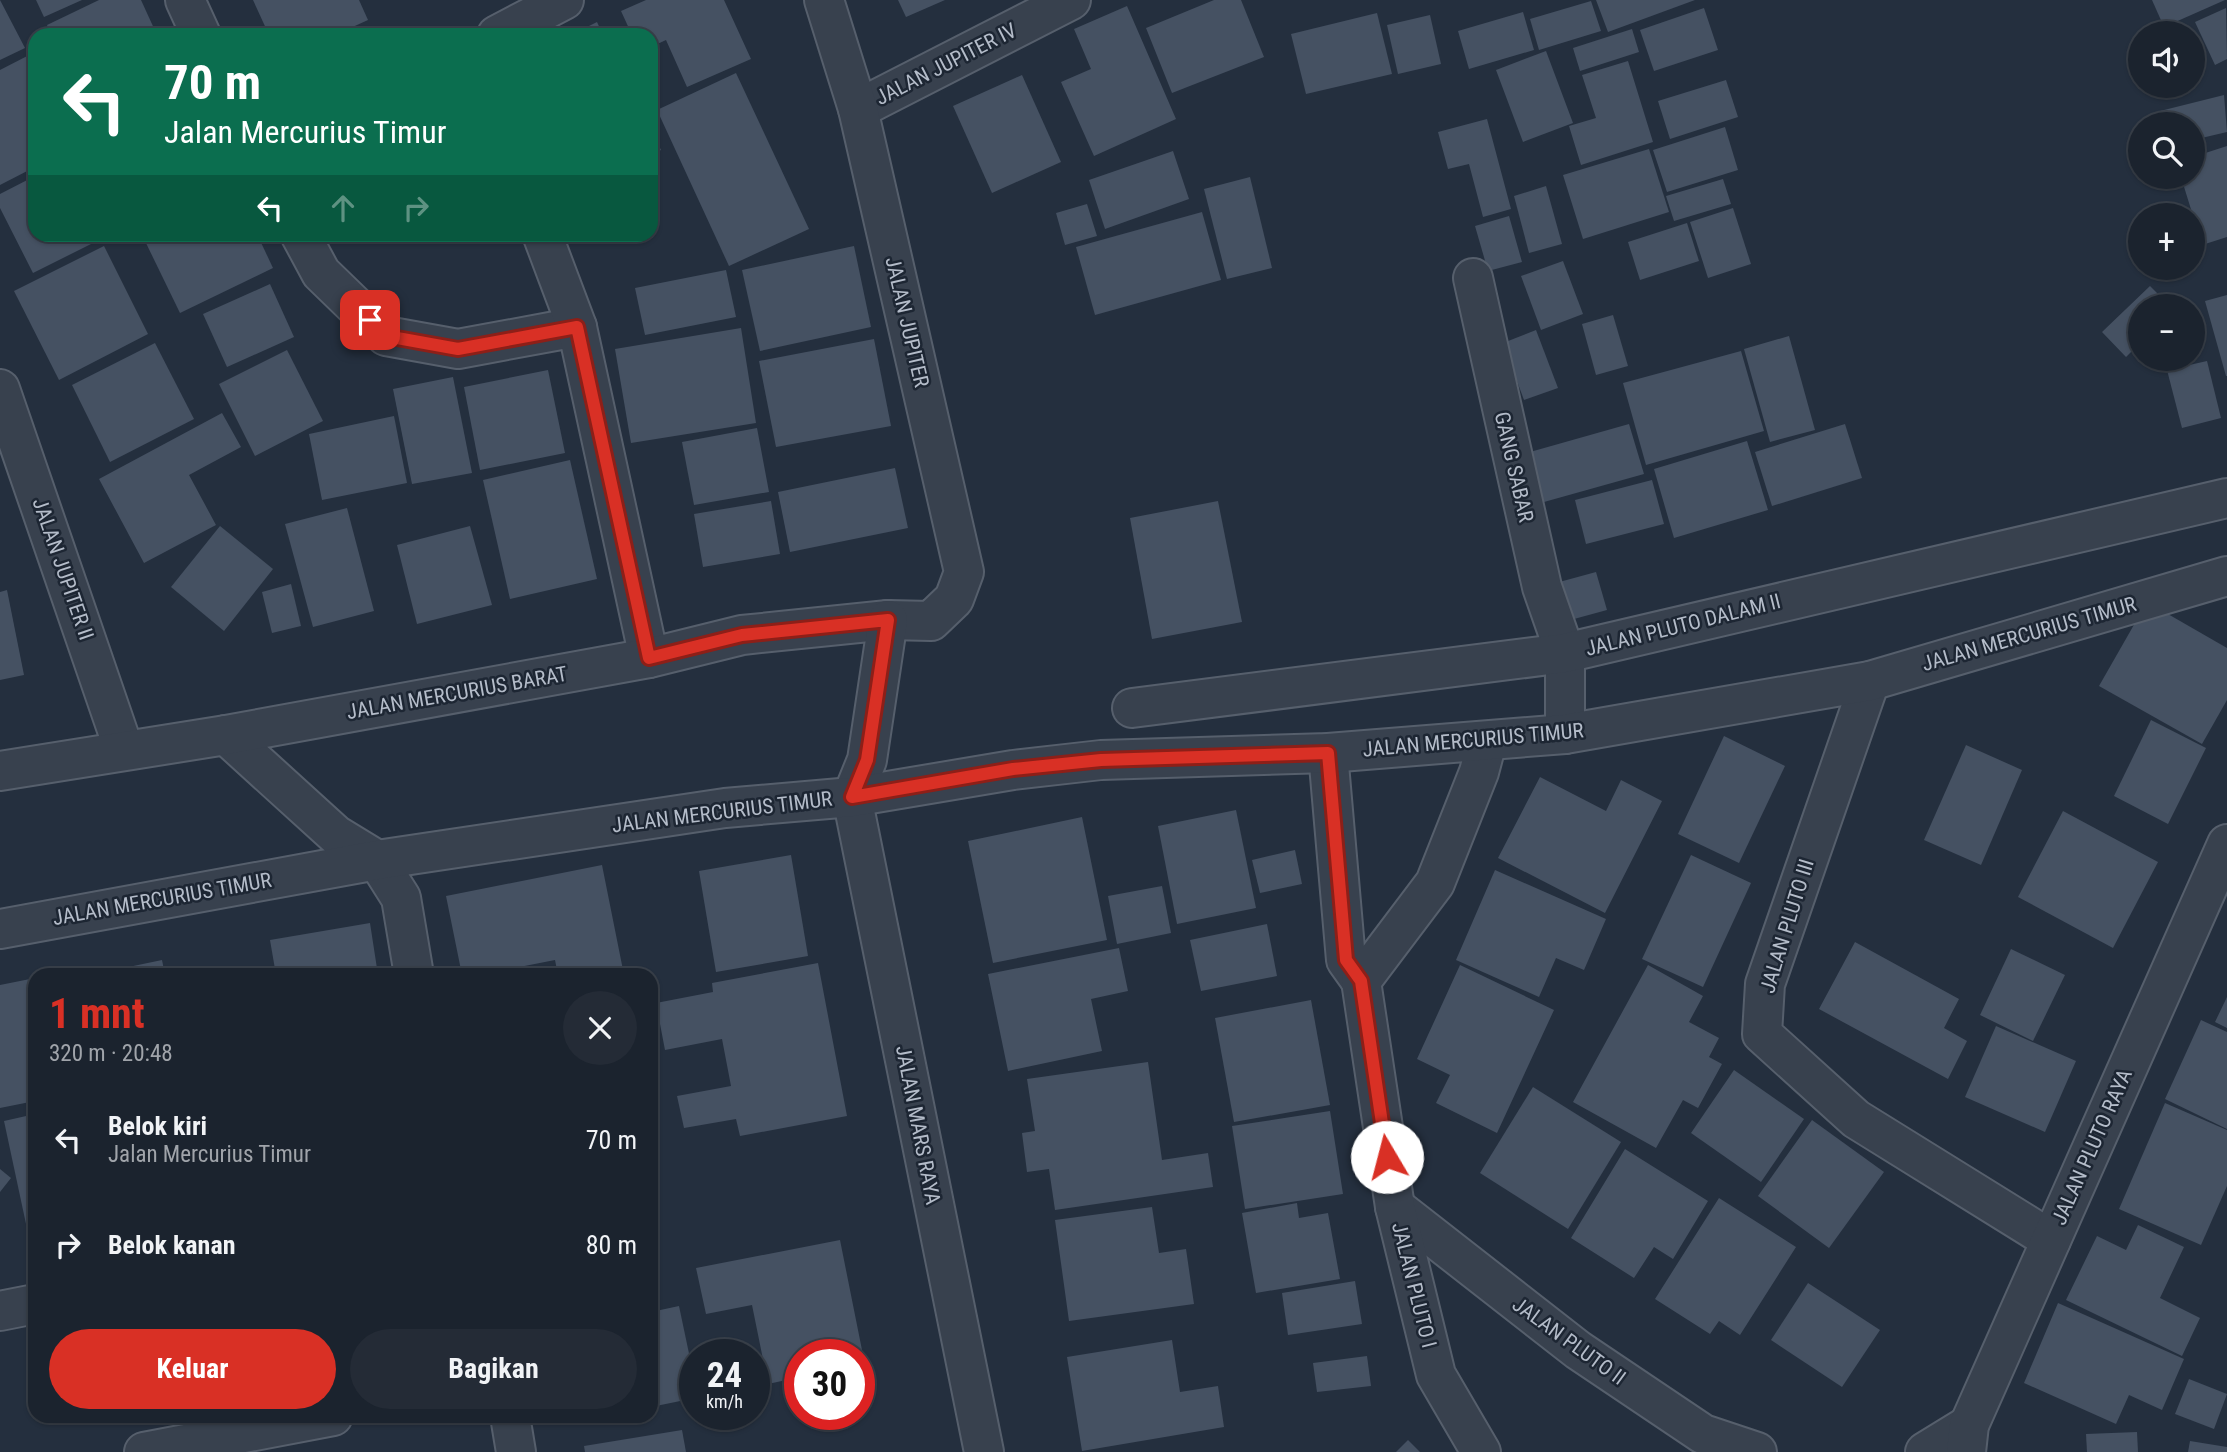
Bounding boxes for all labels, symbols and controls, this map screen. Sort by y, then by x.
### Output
street label: JALAN JUPITER IV [871,18,1021,110]
map controls [2128,21,2205,371]
button: sound [2128,21,2205,98]
text: 70 m [164,54,261,111]
icon: left [49,56,140,147]
button: search [2128,112,2205,189]
text: Jalan Mercurius Timur [164,113,446,151]
icon: left [251,189,289,227]
icon: ahead [324,189,362,227]
icon: right [397,189,435,227]
button: + [2128,203,2205,280]
street label: JALAN JUPITER [880,254,934,390]
pin [340,290,400,350]
button: − [2128,294,2205,371]
icon: arrive [351,301,389,339]
street label: GANG SABAR [1490,409,1538,525]
street label: JALAN JUPITER II [27,495,99,643]
street label: JALAN PLUTO DALAM II [1583,589,1783,661]
street label: JALAN MERCURIUS TIMUR [1919,592,2139,676]
street label: JALAN MERCURIUS BARAT [345,662,569,724]
street label: JALAN MERCURIUS TIMUR [1361,718,1585,762]
street label: JALAN MERCURIUS TIMUR [610,787,834,837]
street label: JALAN PLUTO III [1755,856,1819,996]
street label: JALAN MERCURIUS TIMUR [51,868,273,930]
text: 1 mnt [49,989,145,1038]
button: close [563,991,637,1065]
text: 320 m · 20:48 [49,1040,173,1067]
street label: JALAN MARS RAYA [891,1043,945,1207]
street label: JALAN PLUTO RAYA [2047,1066,2137,1228]
text: Belok kiri [108,1111,207,1141]
position arrow [1350,1120,1424,1194]
icon: left [49,1121,87,1159]
text: 70 m [586,1125,637,1155]
text: Jalan Mercurius Timur [108,1141,311,1168]
street label: JALAN PLUTO I [1387,1220,1441,1350]
icon: right [49,1226,87,1264]
text: Belok kanan [108,1230,235,1260]
text: 80 m [586,1230,637,1260]
street label: JALAN PLUTO II [1508,1292,1630,1390]
button: Keluar [49,1329,336,1409]
button: Bagikan [350,1329,637,1409]
speed limit sign: 30 [784,1339,875,1430]
text: 24 [707,1355,742,1396]
text: km/h [706,1391,743,1412]

